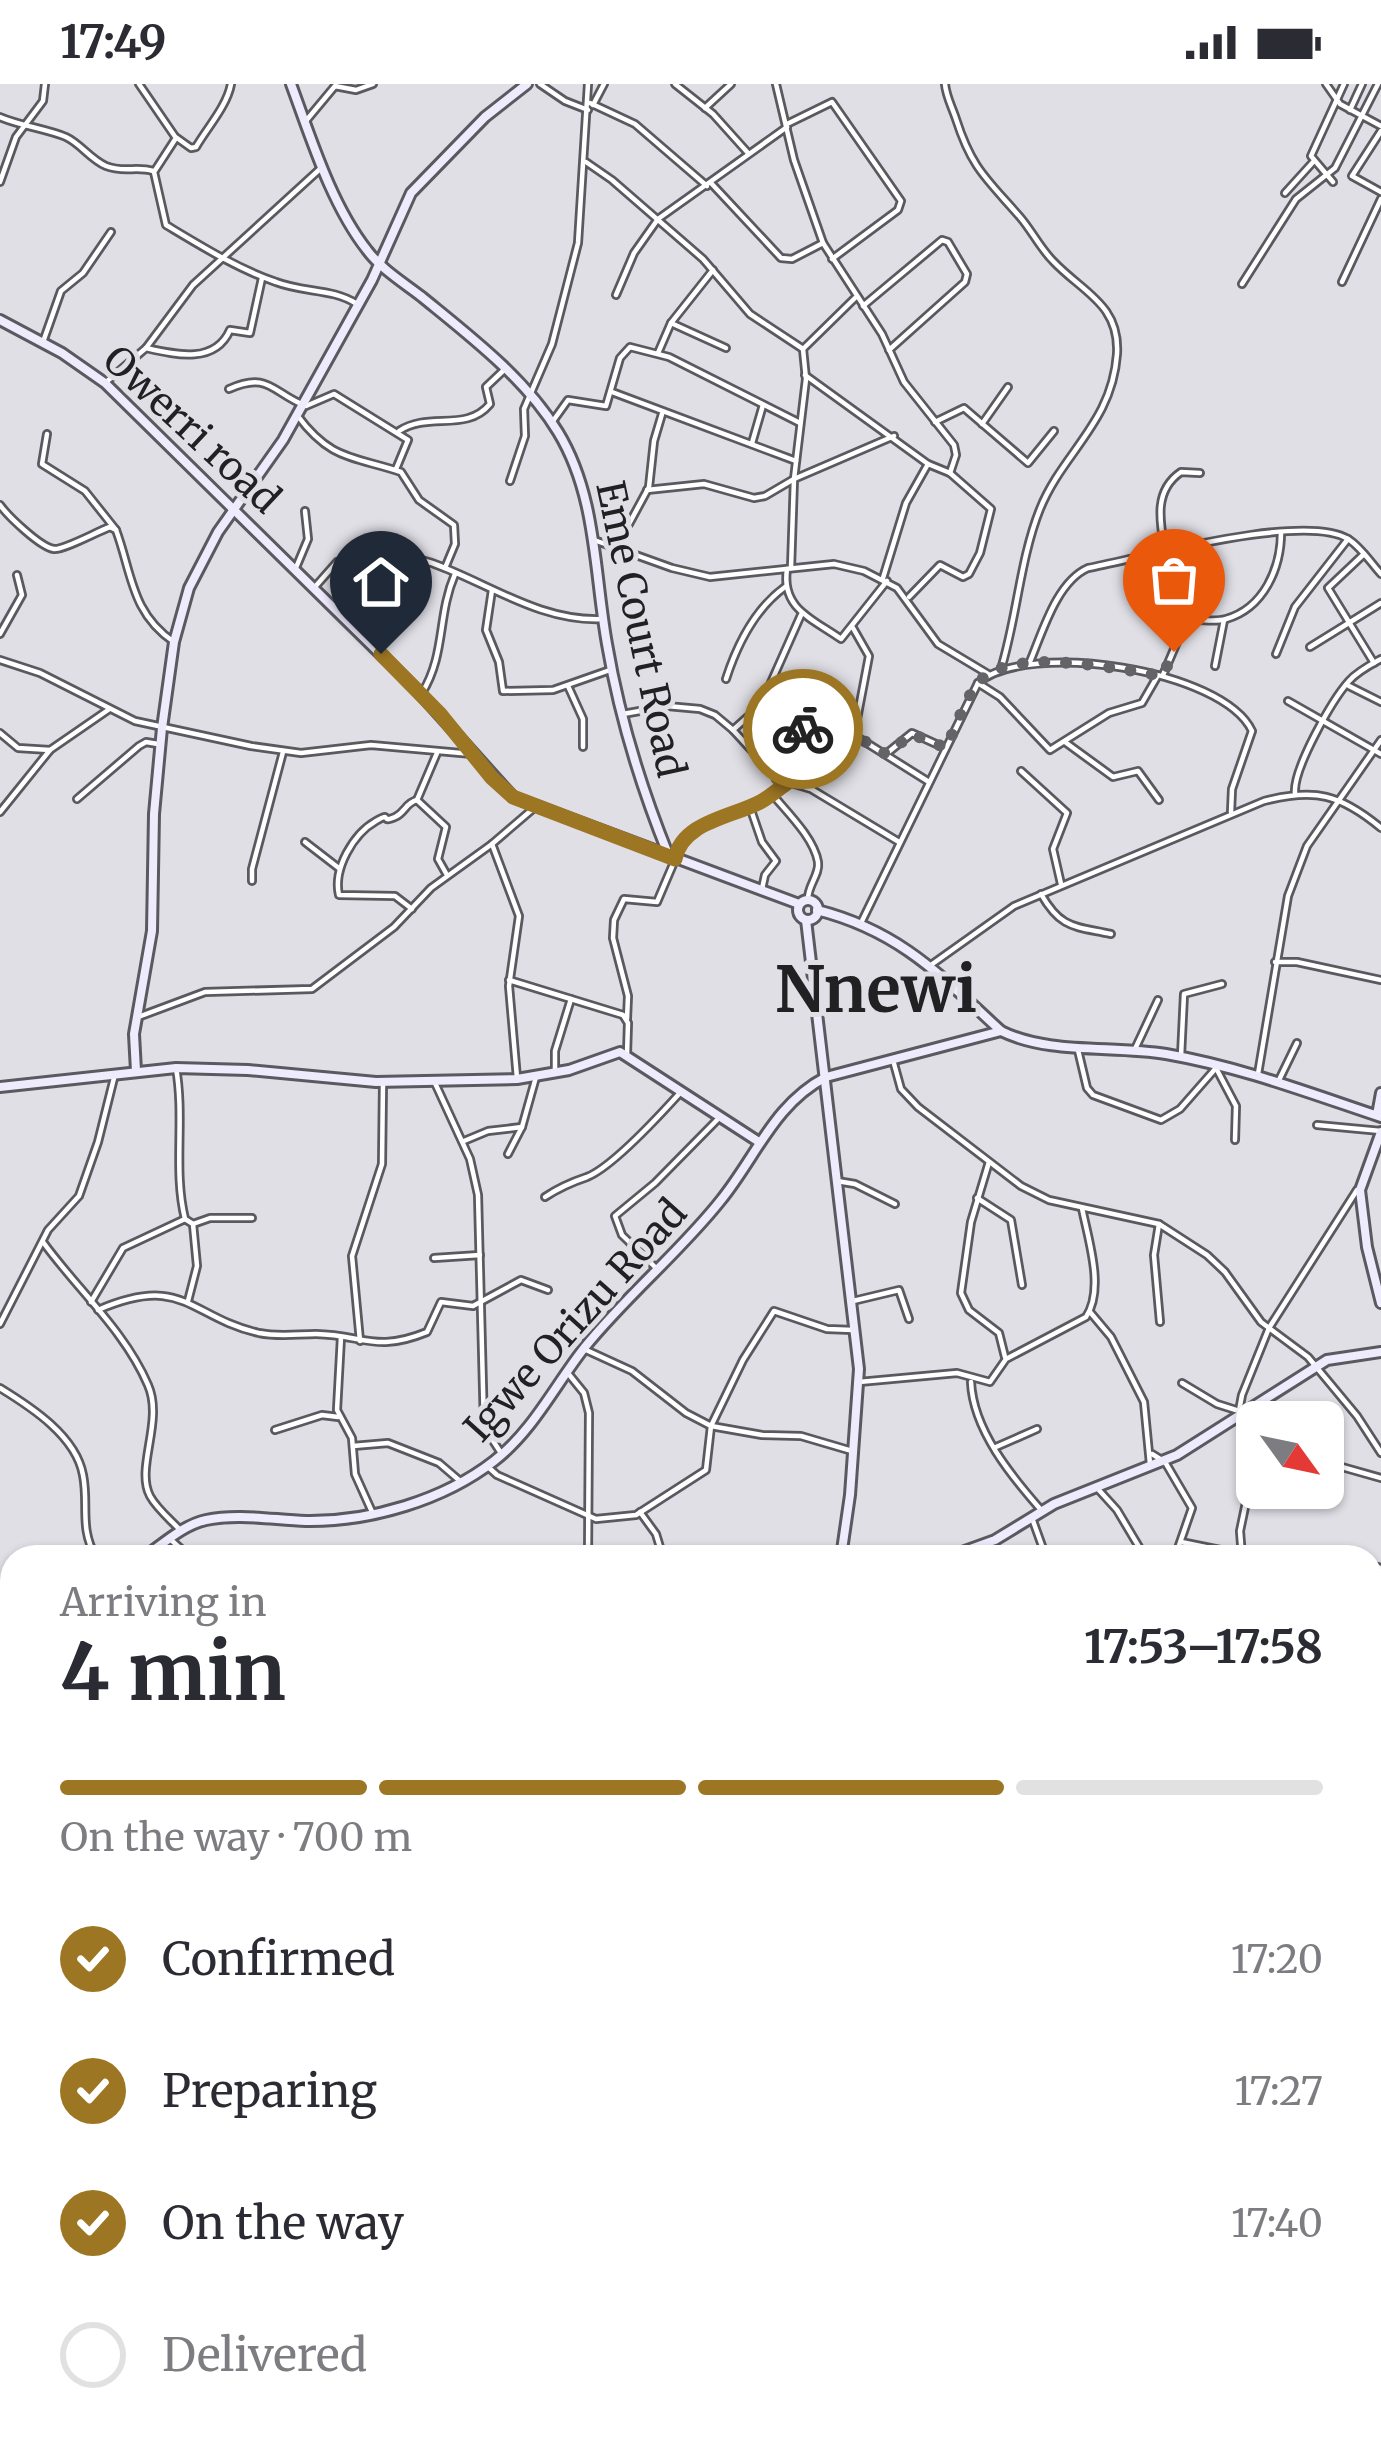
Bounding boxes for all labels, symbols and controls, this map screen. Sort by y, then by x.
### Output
text: 17:49 [60,14,167,70]
street label: Owerri road [93,335,290,524]
street label: Eme Court Road [585,476,696,782]
pin [1123,529,1225,652]
pin [330,531,432,654]
icon: bag [1141,547,1207,613]
icon: home [348,549,414,615]
courier [743,669,863,789]
icon: bike [770,696,836,762]
district label: Nnewi [775,950,977,1029]
street label: Igwe Orizu Road [454,1189,697,1452]
north arrow [1236,1401,1344,1509]
map controls [1236,1401,1344,1509]
text: Arriving in [60,1578,267,1627]
text: 17:53–17:58 [1084,1619,1323,1675]
text: 4 min [60,1623,286,1721]
text: On the way · 700 m [60,1813,412,1862]
icon: check [60,1926,126,1992]
text: Confirmed [162,1931,395,1987]
text: 17:20 [1231,1935,1323,1984]
icon: check [60,2058,126,2124]
text: Preparing [162,2063,377,2119]
text: 17:27 [1234,2067,1323,2116]
icon: check [60,2190,126,2256]
text: On the way [162,2195,404,2251]
text: 17:40 [1231,2199,1323,2248]
text: Delivered [162,2327,367,2383]

